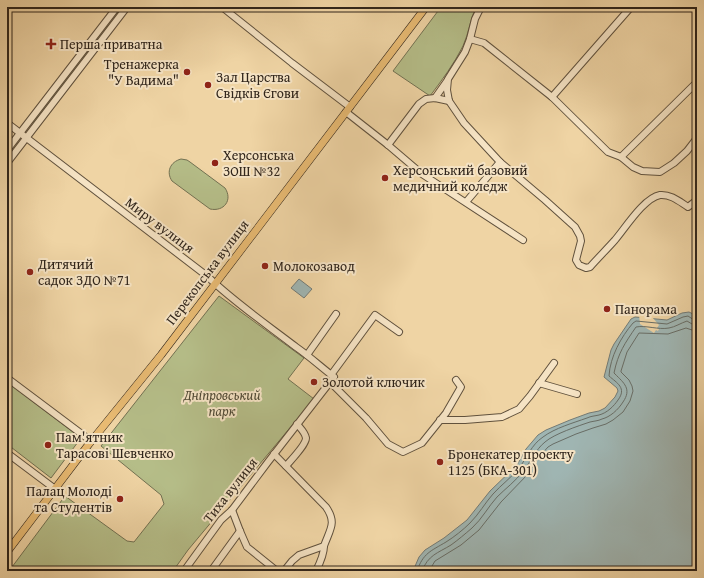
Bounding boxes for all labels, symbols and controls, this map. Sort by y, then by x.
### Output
place label: Перша приватна [60,34,163,54]
marker: Перша приватна [45,38,57,50]
place label: Тренажерка "У Вадима" [104,54,179,90]
marker: Тренажерка "У Вадима" [182,67,192,77]
place label: Зал Царства Свідків Єгови [216,67,299,103]
marker: Зал Царства Свідків Єгови [203,80,213,90]
place label: Херсонська ЗОШ №32 [223,145,294,181]
marker: Херсонська ЗОШ №32 [210,158,220,168]
place label: Херсонський базовий медичний коледж [393,160,528,196]
marker: Херсонський базовий медичний коледж [380,173,390,183]
street label: Миру вулиця [121,192,199,258]
street label: Перекопська вулиця [161,215,253,329]
place label: Дитячий садок ЗДО №71 [37,254,131,290]
place label: Молокозавод [273,256,355,276]
marker: Молокозавод [260,261,270,271]
marker: Дитячий садок ЗДО №71 [25,267,35,277]
place label: Панорама [615,299,677,319]
marker: Панорама [602,304,612,314]
place label: Золотой ключик [322,372,426,392]
marker: Золотой ключик [309,377,319,387]
park label: Дніпровський парк [182,385,261,421]
place label: Пам'ятник Тарасові Шевченко [56,427,174,463]
marker: Пам'ятник Тарасові Шевченко [43,440,53,450]
place label: Бронекатер проекту 1125 (БКА-301) [448,444,574,480]
street label: Тиха вулиця [198,453,262,527]
marker: Бронекатер проекту 1125 (БКА-301) [435,457,445,467]
place label: Палац Молоді та Студентів [26,481,112,517]
marker: Палац Молоді та Студентів [115,494,125,504]

